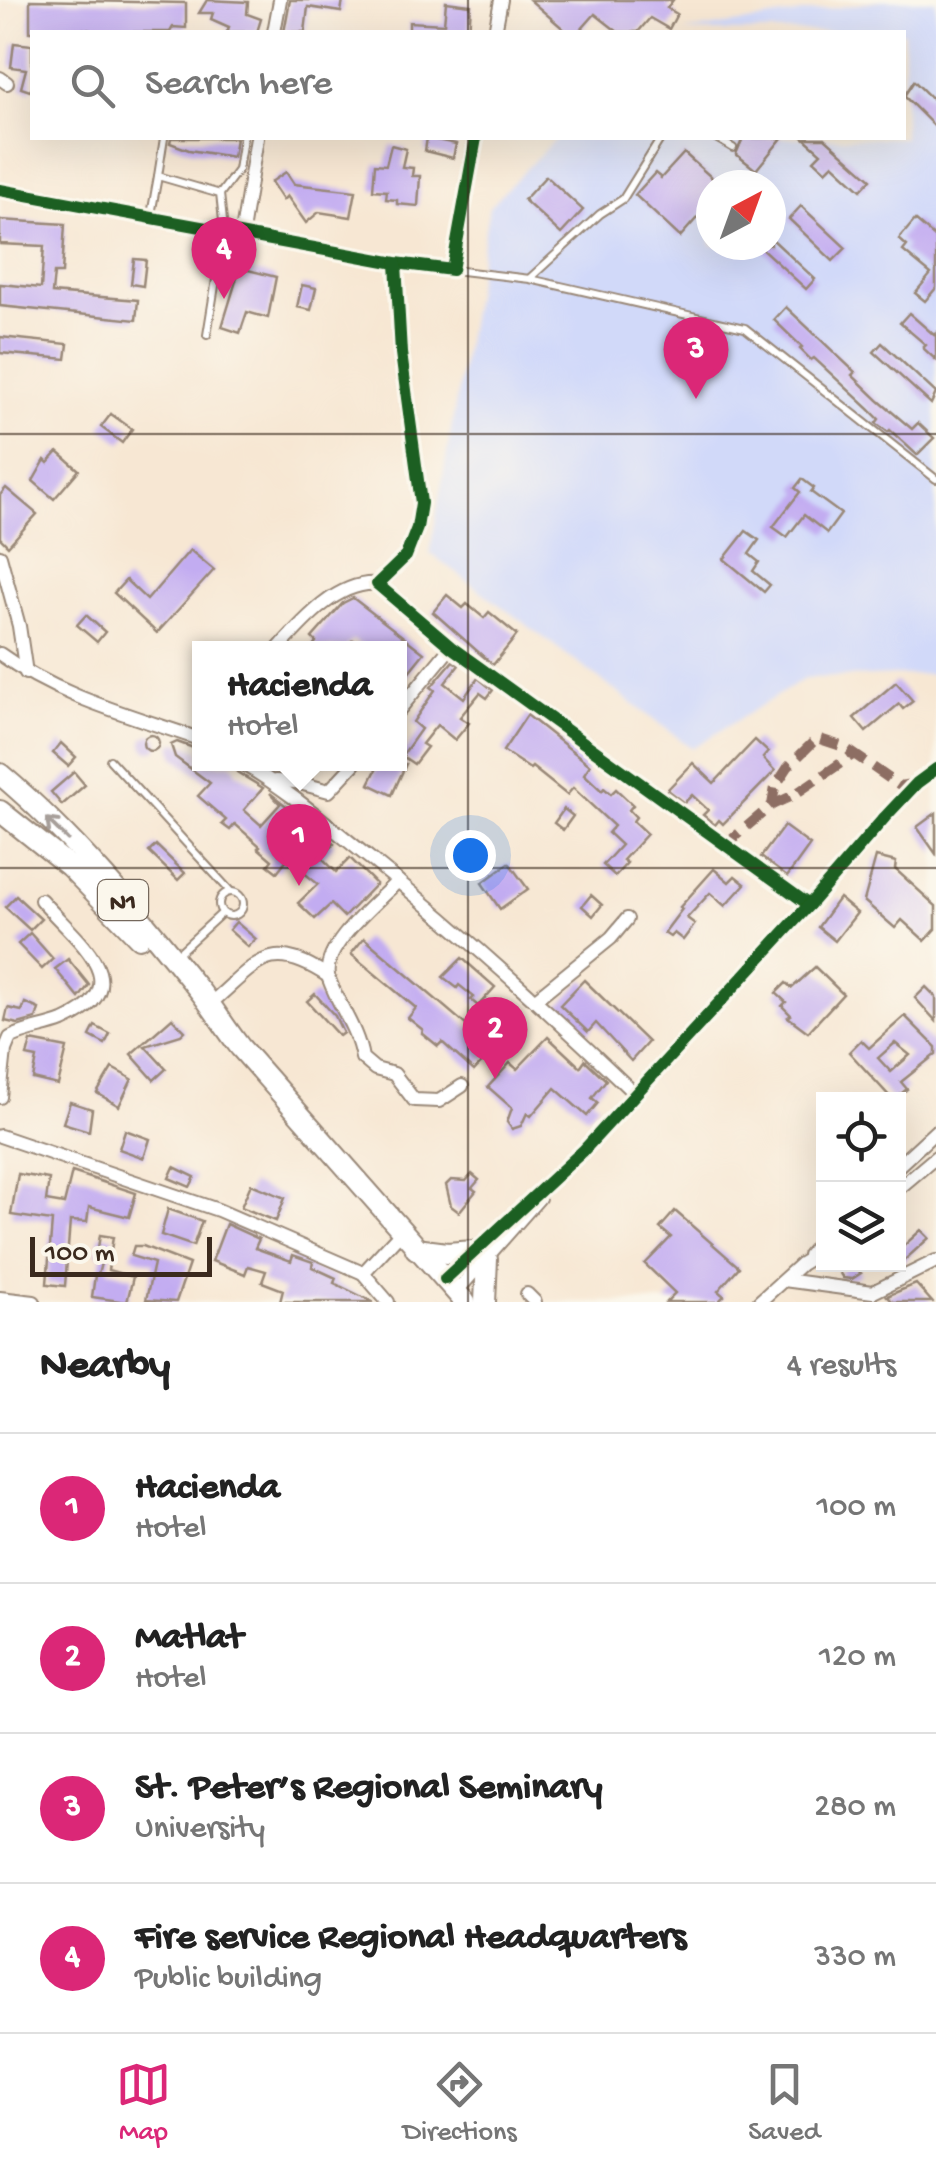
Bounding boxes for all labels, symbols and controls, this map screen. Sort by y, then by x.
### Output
search box [30,30,906,140]
icon: search [65,58,120,113]
text: Search here [145,63,332,107]
north arrow [696,170,786,260]
pin: 4 [192,216,256,299]
pin: 3 [664,316,728,399]
popup [192,641,407,771]
text: Hacienda [227,665,372,709]
text: Hotel [227,709,299,747]
pin: 1 [266,804,332,886]
one-way arrow [46,817,70,841]
your location [445,830,496,881]
road number: N1 [98,880,148,920]
pin: 2 [462,996,528,1079]
map controls [816,1092,906,1272]
button: locate [816,1092,906,1182]
button: layers [816,1182,906,1272]
scale bar [30,1232,212,1276]
text: 100 m [45,1238,115,1271]
text: Nearby [40,1343,170,1392]
text: 4 results [787,1348,896,1386]
text: Hacienda [135,1467,280,1511]
text: 1 [66,1489,79,1527]
text: 100 m [816,1489,896,1527]
text: Hotel [135,1511,207,1549]
text: Matlat [135,1617,243,1661]
text: 2 [65,1639,80,1677]
text: 120 m [819,1639,896,1677]
text: Hotel [135,1661,207,1699]
text: St. Peter’s Regional Seminary [135,1767,603,1811]
text: 3 [64,1789,81,1827]
text: 280 m [814,1789,896,1827]
text: University [135,1811,265,1849]
text: Fire service Regional Headquarters [135,1917,686,1961]
text: 4 [65,1939,80,1977]
text: 330 m [814,1939,896,1977]
text: Public building [135,1961,322,1999]
tab: Map [116,2057,171,2150]
tab: Directions [403,2057,517,2150]
tab: Saved [748,2057,820,2150]

